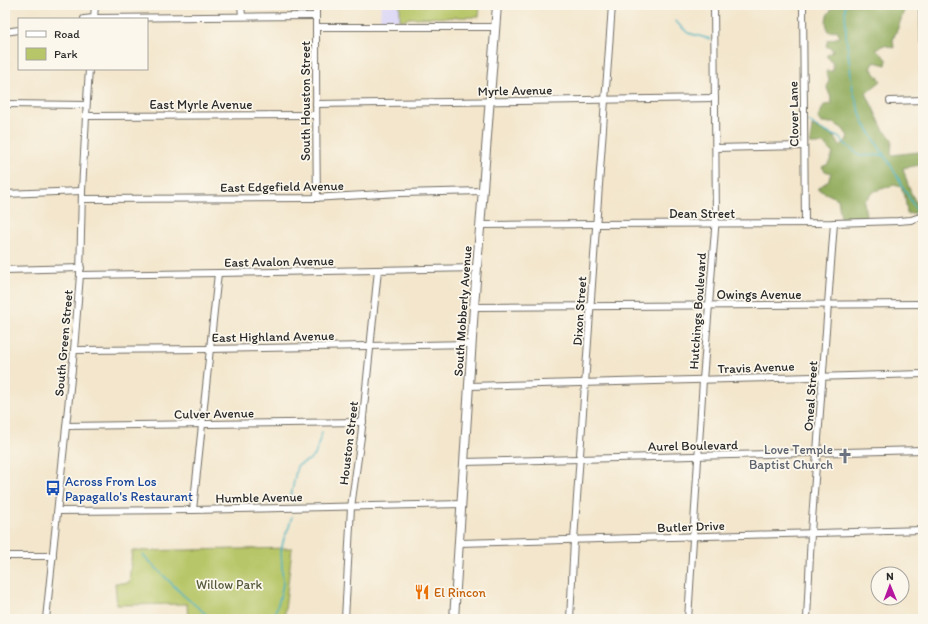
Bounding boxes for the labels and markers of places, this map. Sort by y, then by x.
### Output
place label: Love Temple Baptist Church [749,442,833,472]
church icon: Love Temple Baptist Church [836,447,854,465]
place label: Across From Los Papagallo's Restaurant [65,474,193,504]
bus stop icon: Across From Los Papagallo's Restaurant [44,479,62,497]
restaurant icon: El Rincon [413,583,431,601]
place label: El Rincon [434,585,487,600]

